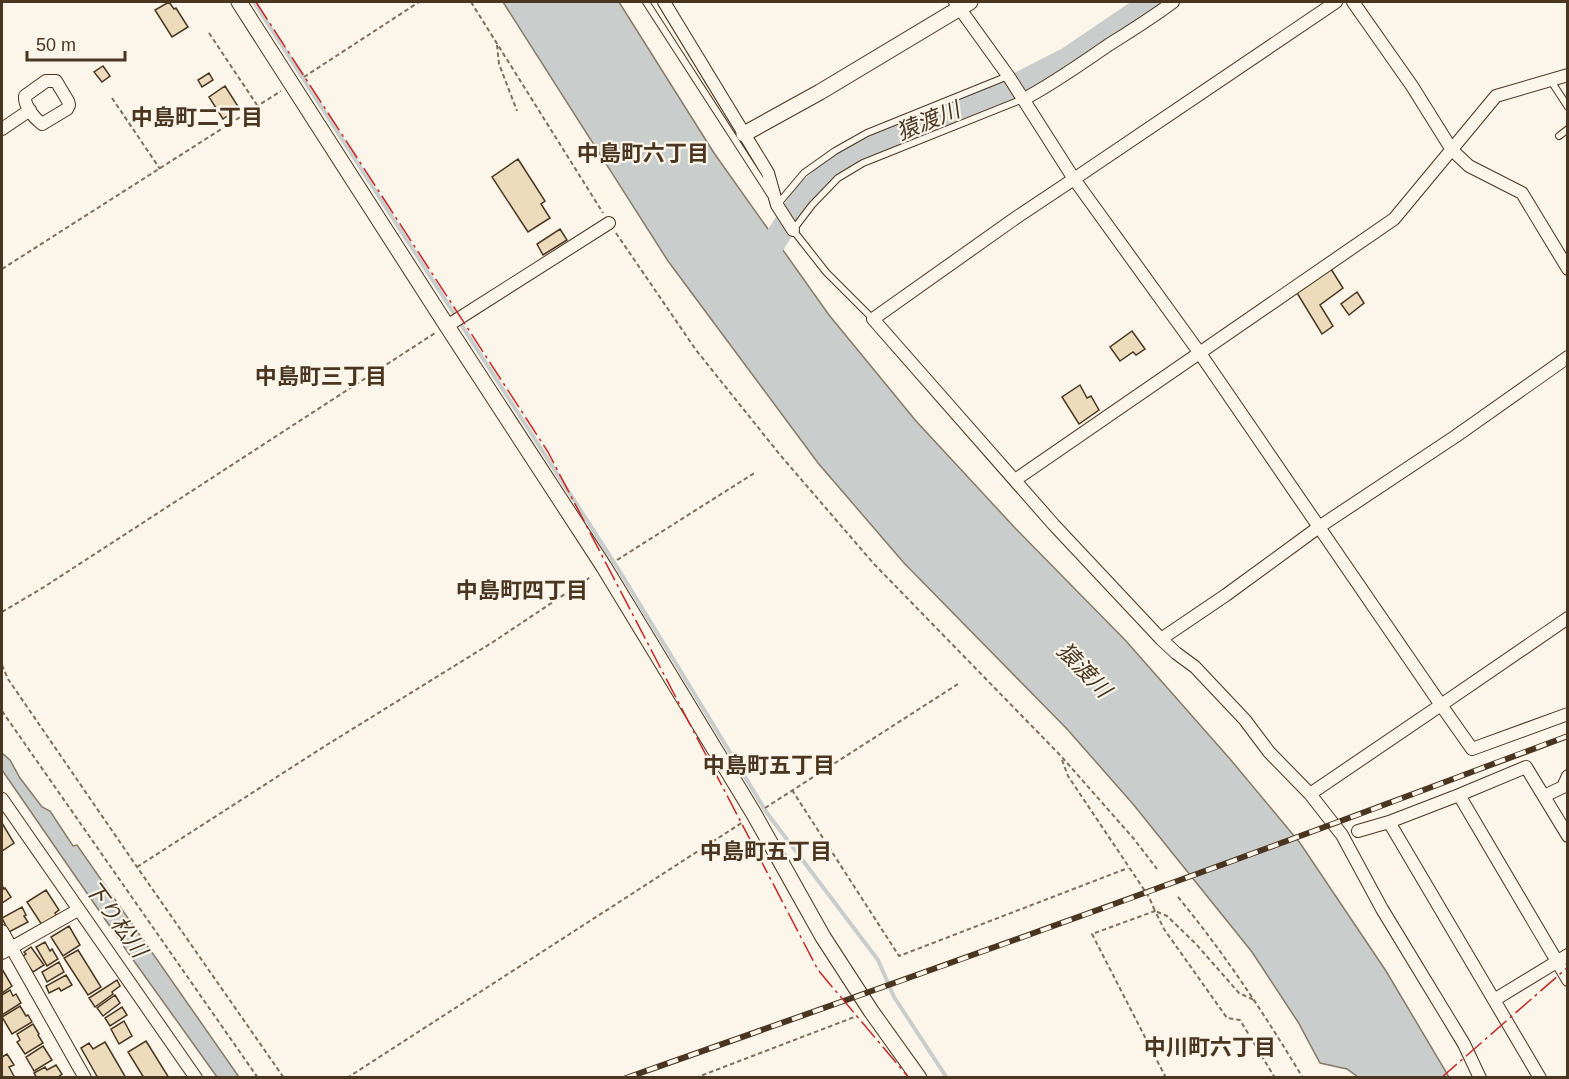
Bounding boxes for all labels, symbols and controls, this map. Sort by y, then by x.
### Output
scale bar [27,24,124,62]
text: 50 m [36,35,76,55]
water label: 猿渡川 [893,96,965,145]
district label: 中島町二丁目 [131,105,263,130]
district label: 中島町六丁目 [577,141,709,166]
district label: 中島町三丁目 [255,364,387,389]
district label: 中島町四丁目 [456,578,588,603]
water label: 猿渡川 [1052,638,1117,704]
district label: 中島町五丁目 [703,753,835,778]
district label: 中島町五丁目 [700,839,832,864]
water label: 下り松川 [80,876,153,964]
district label: 中川町六丁目 [1144,1035,1276,1060]

